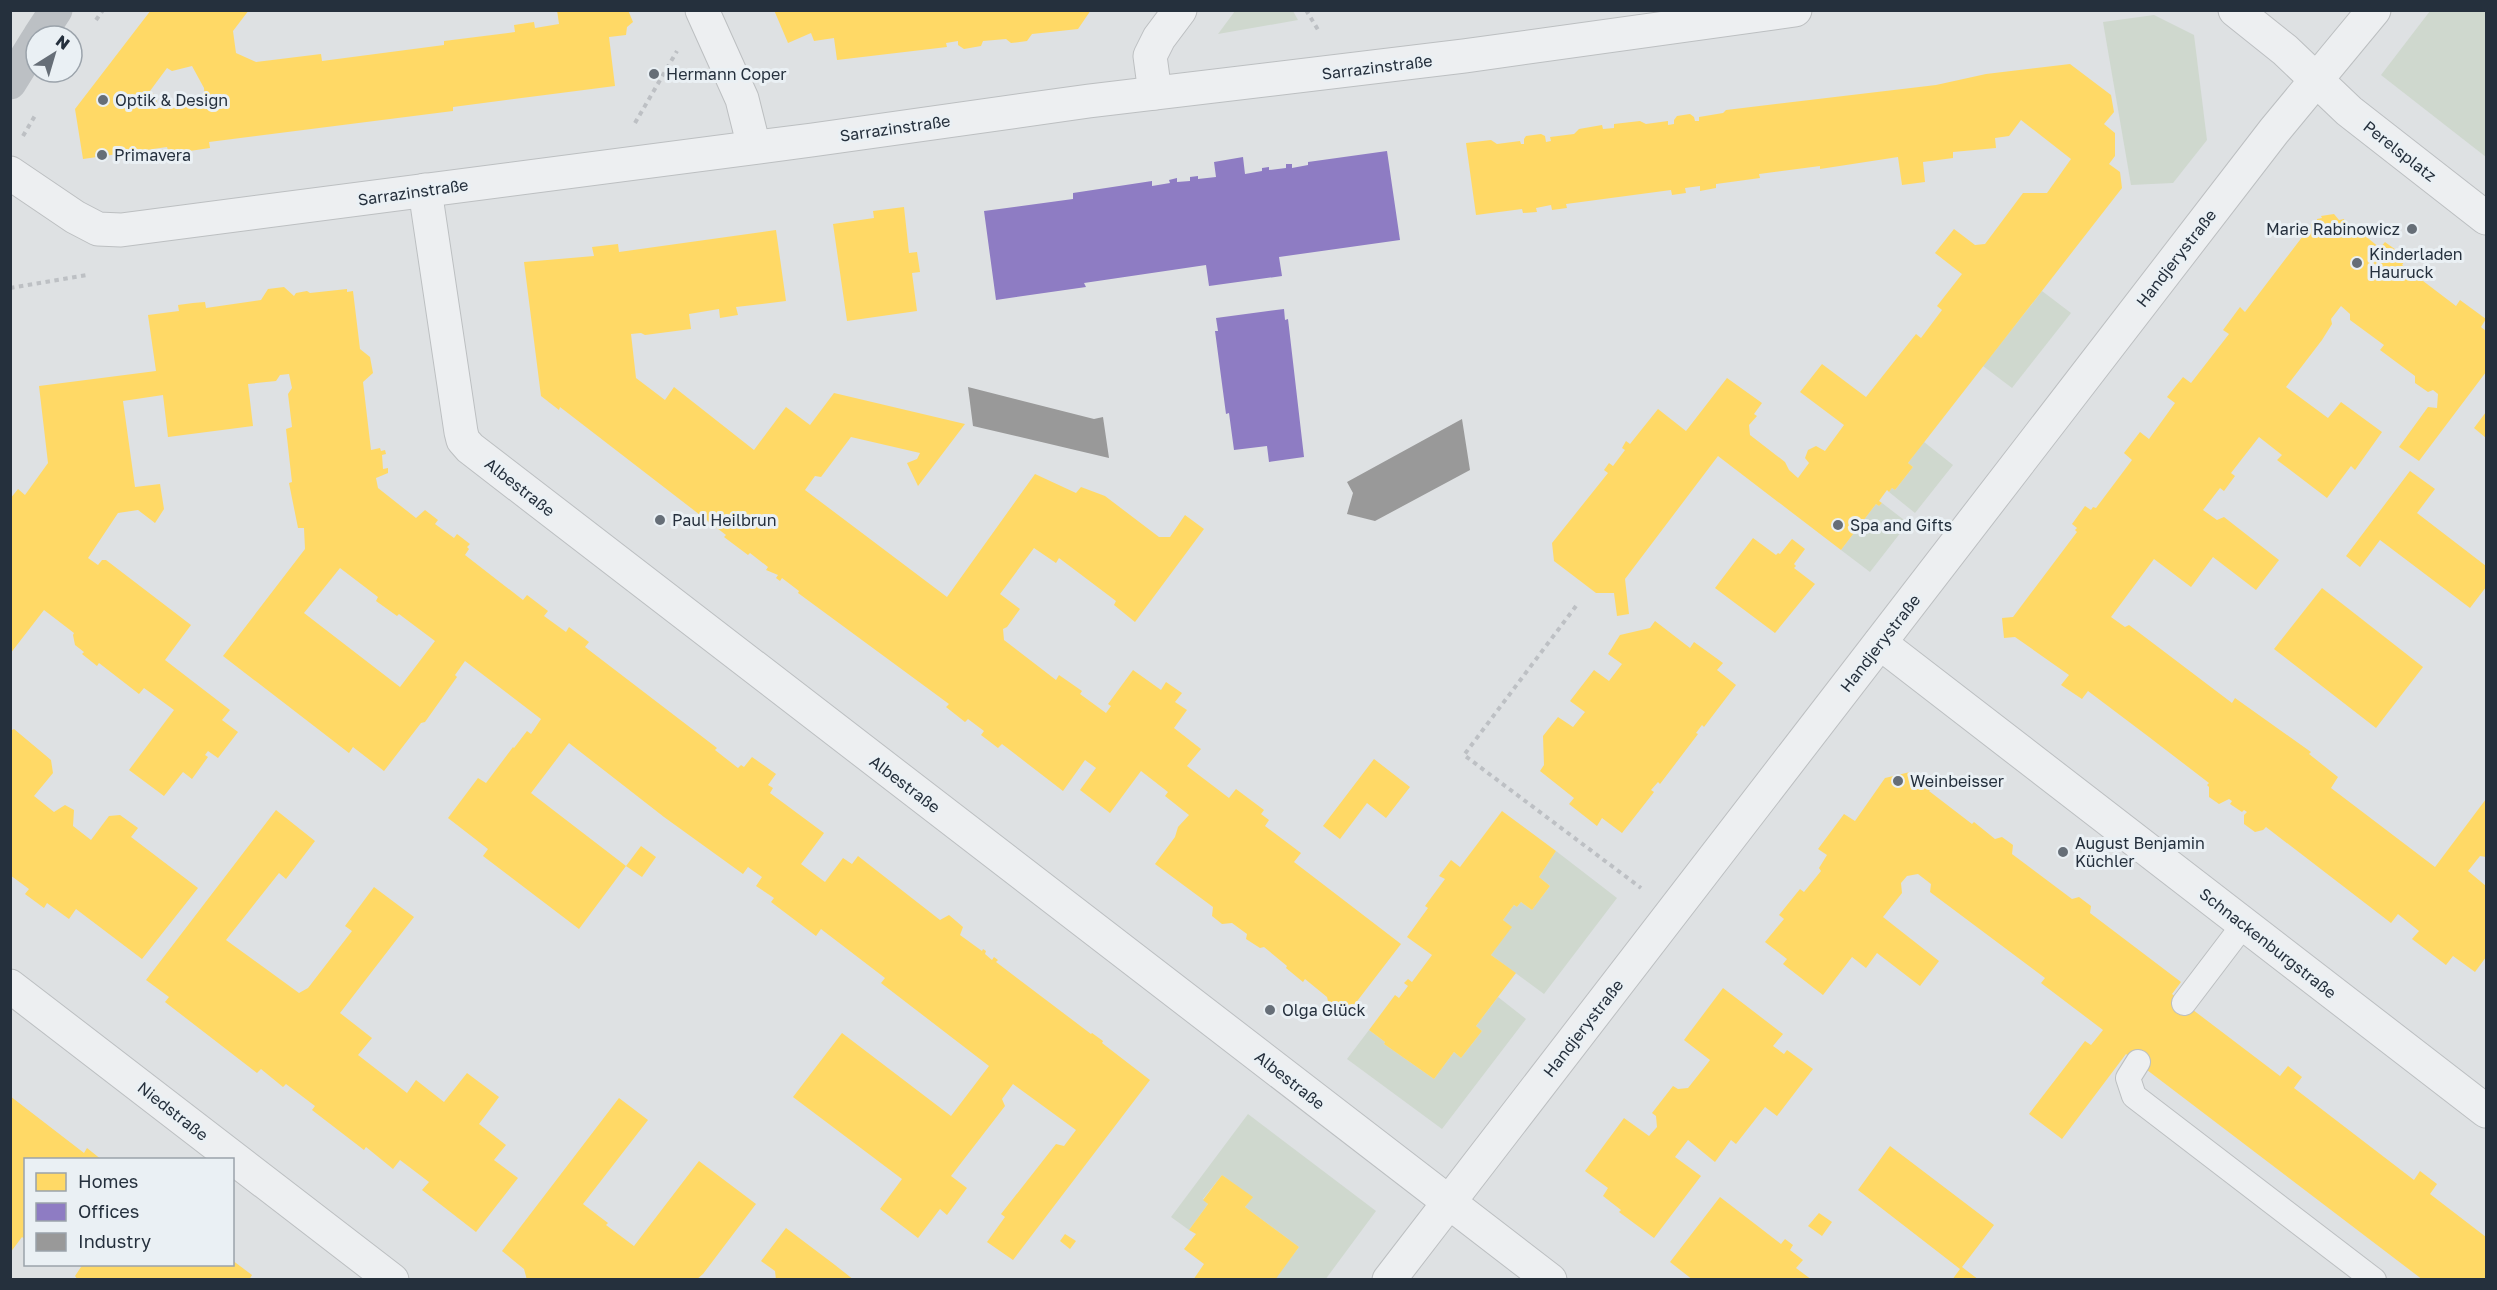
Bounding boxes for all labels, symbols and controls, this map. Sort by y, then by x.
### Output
north arrow [24,24,84,84]
text: N [52,30,74,54]
street label: Sarrazinstraße [1320,50,1434,84]
place label: Hermann Coper [666,64,786,84]
marker: Hermann Coper [647,67,661,81]
place label: Optik & Design [115,90,228,110]
marker: Optik & Design [96,93,110,107]
street label: Sarrazinstraße [838,110,952,146]
street label: Perelsplatz [2359,116,2441,186]
place label: Primavera [114,145,191,165]
marker: Primavera [95,148,109,162]
street label: Sarrazinstraße [356,174,470,210]
street label: Handjerystraße [2132,205,2220,311]
place label: Marie Rabinowicz [2266,219,2400,239]
marker: Marie Rabinowicz [2405,222,2419,236]
place label: Kinderladen Hauruck [2369,244,2463,282]
marker: Kinderladen Hauruck [2350,256,2364,270]
street label: Albestraße [481,454,559,520]
place label: Paul Heilbrun [672,510,777,530]
marker: Paul Heilbrun [653,513,667,527]
place label: Spa and Gifts [1850,515,1952,535]
marker: Spa and Gifts [1831,518,1845,532]
street label: Handjerystraße [1836,590,1924,696]
street label: Albestraße [866,751,944,817]
place label: Weinbeisser [1910,771,2004,791]
marker: Weinbeisser [1891,774,1905,788]
place label: August Benjamin Küchler [2075,833,2205,871]
marker: August Benjamin Küchler [2056,845,2070,859]
street label: Schnackenburgstraße [2196,883,2340,1003]
street label: Handjerystraße [1539,975,1627,1081]
place label: Olga Glück [1282,1000,1366,1020]
marker: Olga Glück [1263,1003,1277,1017]
street label: Albestraße [1251,1047,1329,1113]
street label: Niedstraße [134,1077,212,1145]
legend [24,1158,234,1266]
text: Homes [78,1170,138,1192]
text: Offices [78,1200,139,1222]
text: Industry [78,1230,151,1252]

